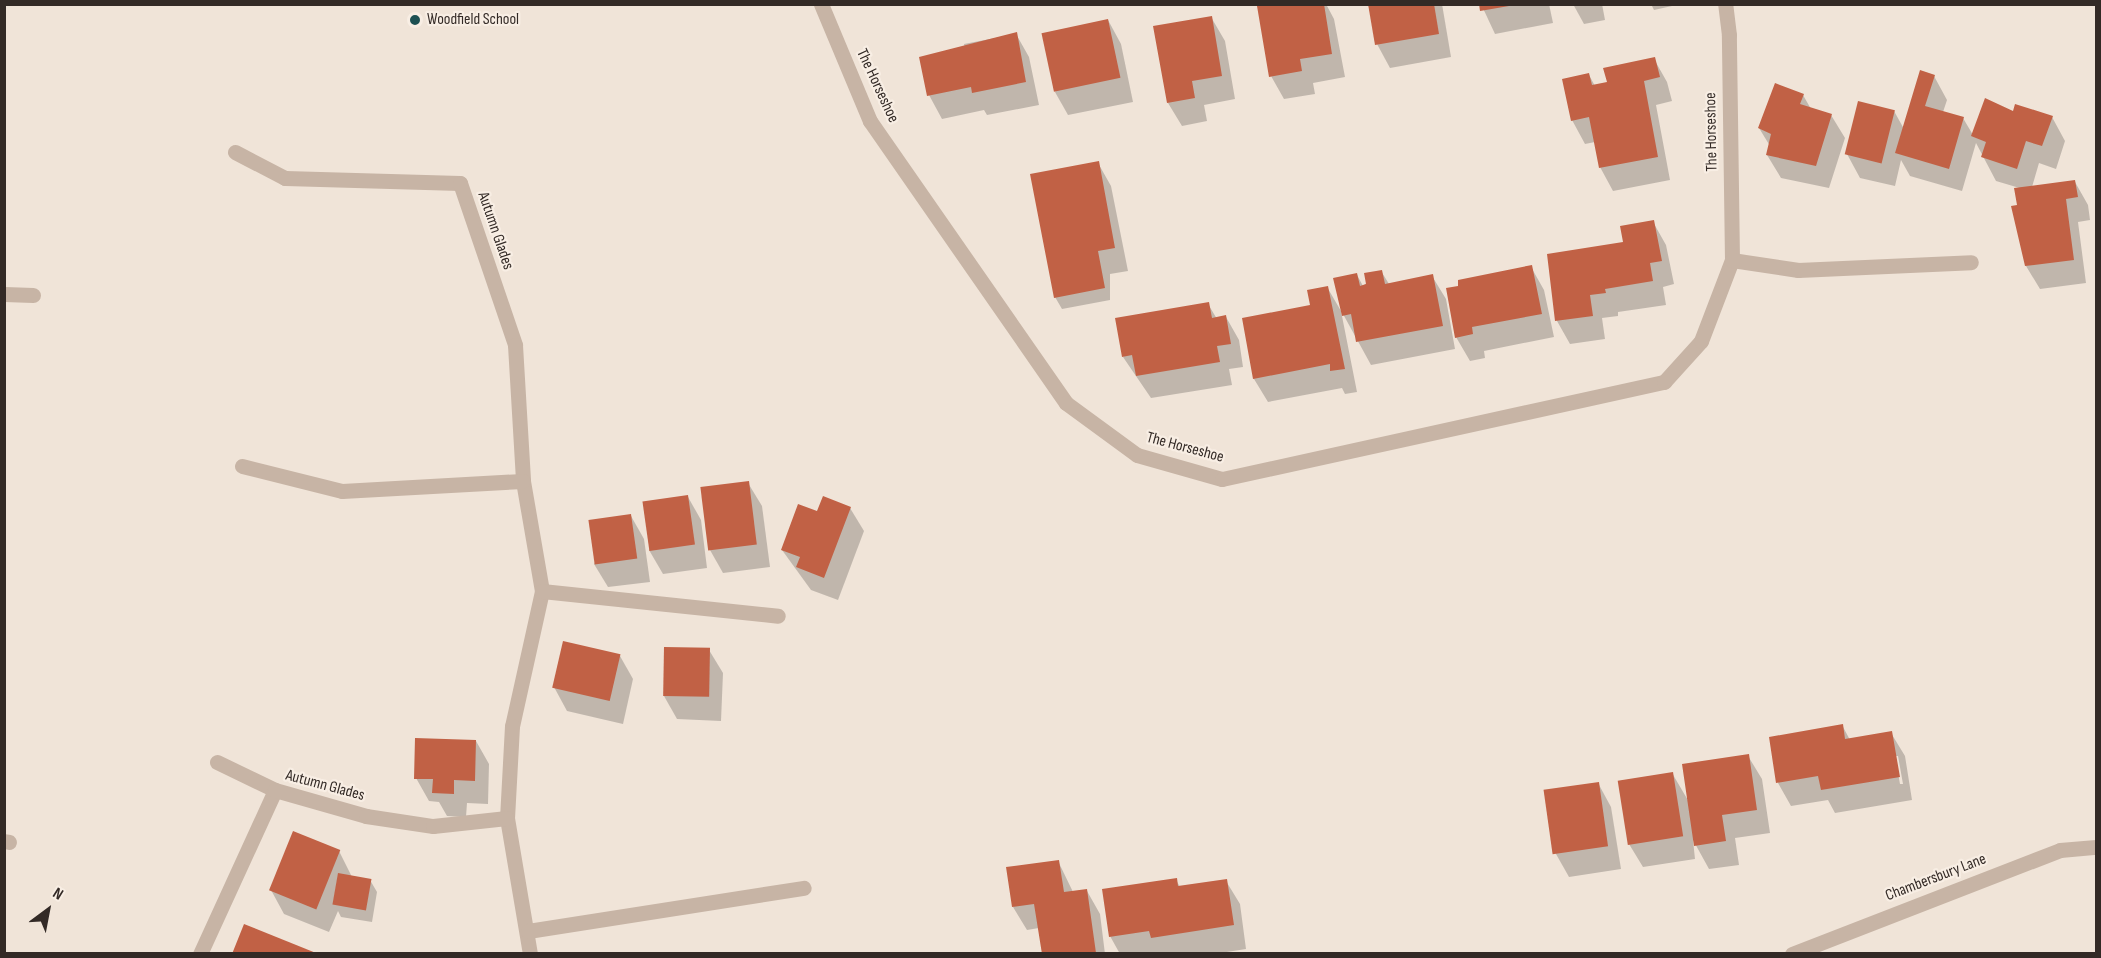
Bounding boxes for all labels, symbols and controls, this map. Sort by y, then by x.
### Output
place label: Woodfield School [427,10,519,30]
marker: Woodfield School [408,13,422,27]
street label: The Horseshoe [852,46,902,126]
street label: The Horseshoe [1702,92,1722,172]
street label: Autumn Glades [473,190,517,272]
street label: The Horseshoe [1144,428,1226,468]
street label: Autumn Glades [284,766,366,806]
street label: Chambersbury Lane [1883,850,1989,906]
north arrow [18,880,78,940]
text: N [49,884,66,905]

